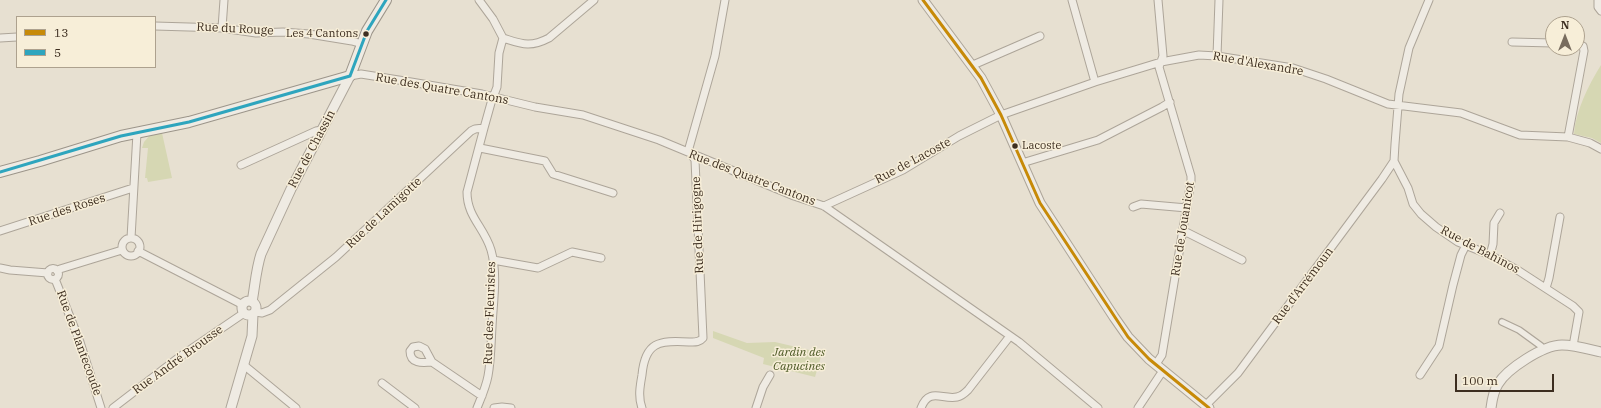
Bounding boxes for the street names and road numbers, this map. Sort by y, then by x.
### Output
street label: Rue du Rouge [196,20,274,38]
street label: Rue d'Alexandre [1212,49,1304,79]
street label: Rue des Quatre Cantons [374,70,510,108]
street label: Rue de Chassin [285,108,339,190]
street label: Rue de Lacoste [872,135,954,187]
street label: Rue des Quatre Cantons [687,147,817,209]
street label: Rue de Lamigotte [343,174,425,252]
street label: Rue de Hirigogne [689,176,707,274]
street label: Rue de Jouanicot [1168,181,1198,277]
street label: Rue des Roses [27,191,107,229]
street label: Rue de Bahinos [1438,223,1522,277]
street label: Rue d'Arrémoun [1269,245,1337,327]
street label: Rue des Fleuristes [481,261,499,365]
street label: Rue de Plantecoude [53,288,105,398]
street label: Rue André Brousse [130,322,226,398]

